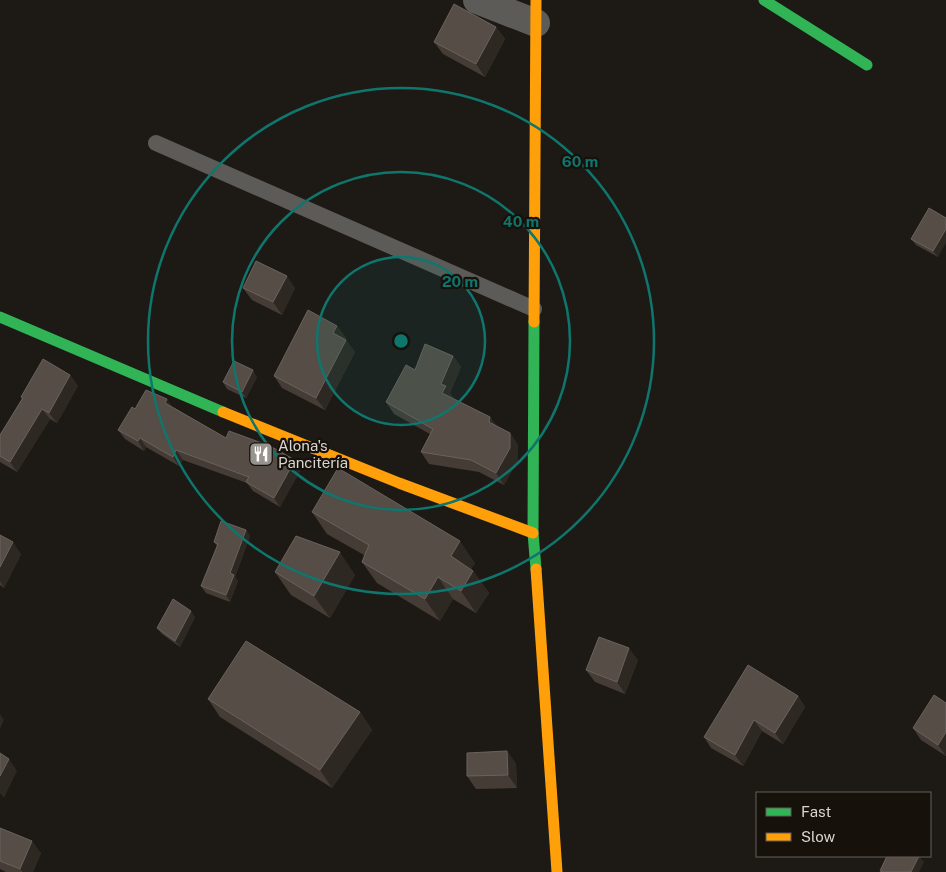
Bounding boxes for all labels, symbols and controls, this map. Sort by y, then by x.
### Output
text: 60 m [562,153,598,170]
text: 40 m [503,213,539,230]
text: 20 m [442,273,478,290]
centre of rings [392,332,410,350]
place label: Alona's Pancitería [278,437,348,471]
restaurant icon: Alona's Pancitería [248,441,274,467]
legend [756,792,931,857]
text: Fast [801,803,831,820]
text: Slow [801,828,836,845]

